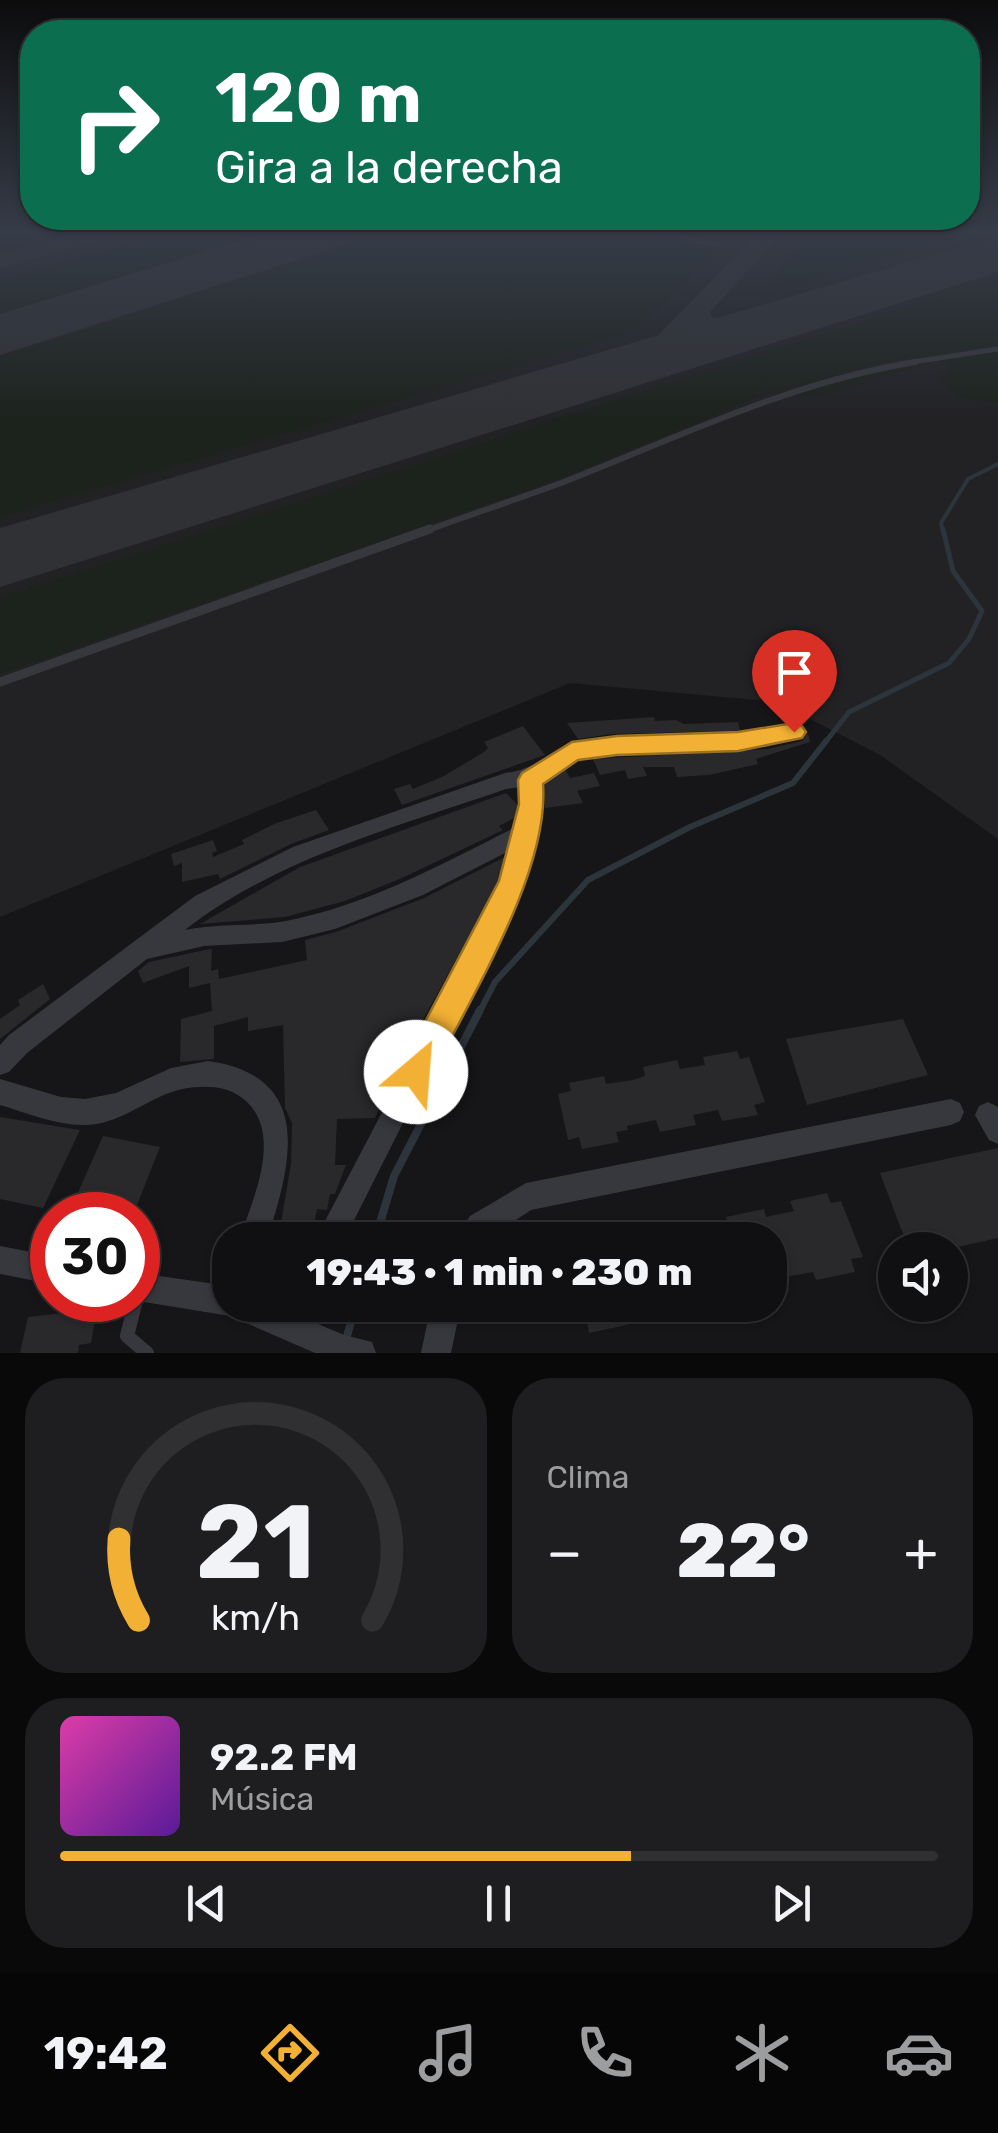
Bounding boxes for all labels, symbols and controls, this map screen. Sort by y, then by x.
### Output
text: 120 m [215,57,422,140]
icon: right [50,60,180,190]
text: Gira a la derecha [215,141,563,194]
pin [752,630,837,733]
icon: arrive [767,645,822,700]
position arrow [364,1020,468,1124]
speed limit sign: 30 [30,1192,160,1322]
map controls [878,1232,968,1322]
button: sound [878,1232,968,1322]
text: 19:43 · 1 min · 230 m [307,1249,692,1295]
text: Clima [547,1458,629,1496]
text: 21 [196,1481,315,1604]
text: 22° [676,1507,810,1596]
text: − [547,1520,582,1585]
text: + [904,1520,938,1585]
text: km/h [211,1597,300,1639]
text: 92.2 FM [210,1734,358,1780]
text: Música [210,1780,314,1818]
icon: previous [179,1876,234,1931]
icon: pause [471,1876,526,1931]
icon: next [764,1876,819,1931]
icon: directions [255,2018,325,2088]
icon: music [413,2018,483,2088]
icon: phone [570,2018,640,2088]
icon: climate [727,2018,797,2088]
icon: car [884,2018,954,2088]
text: 19:42 [44,2027,168,2080]

